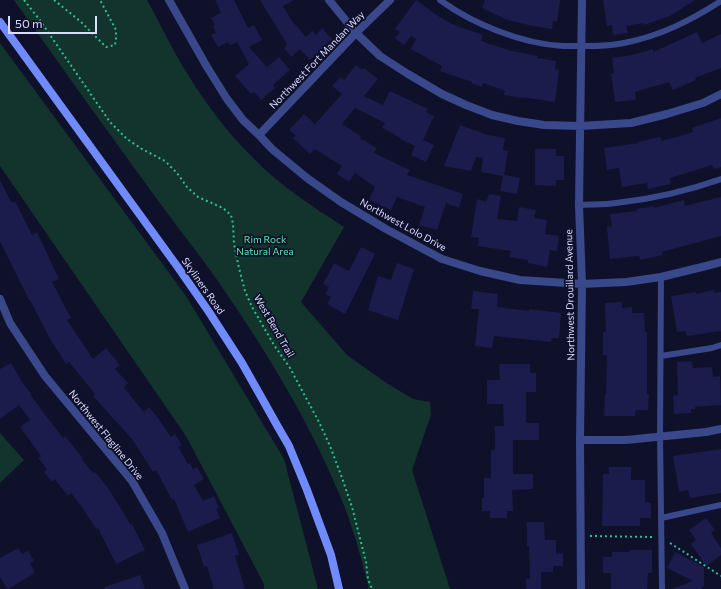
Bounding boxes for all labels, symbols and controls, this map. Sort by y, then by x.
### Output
scale bar [10,8,99,34]
street label: Northwest Fort Mandan Way [267,9,367,111]
text: 50 m [15,16,43,30]
street label: Northwest Lolo Drive [358,196,448,254]
street label: Northwest Drouillard Avenue [563,229,577,361]
park label: Rim Rock Natural Area [236,234,294,258]
street label: Skyliners Road [179,255,227,317]
street label: West Bend Trail [251,293,297,359]
street label: Northwest Flagline Drive [66,388,146,482]

